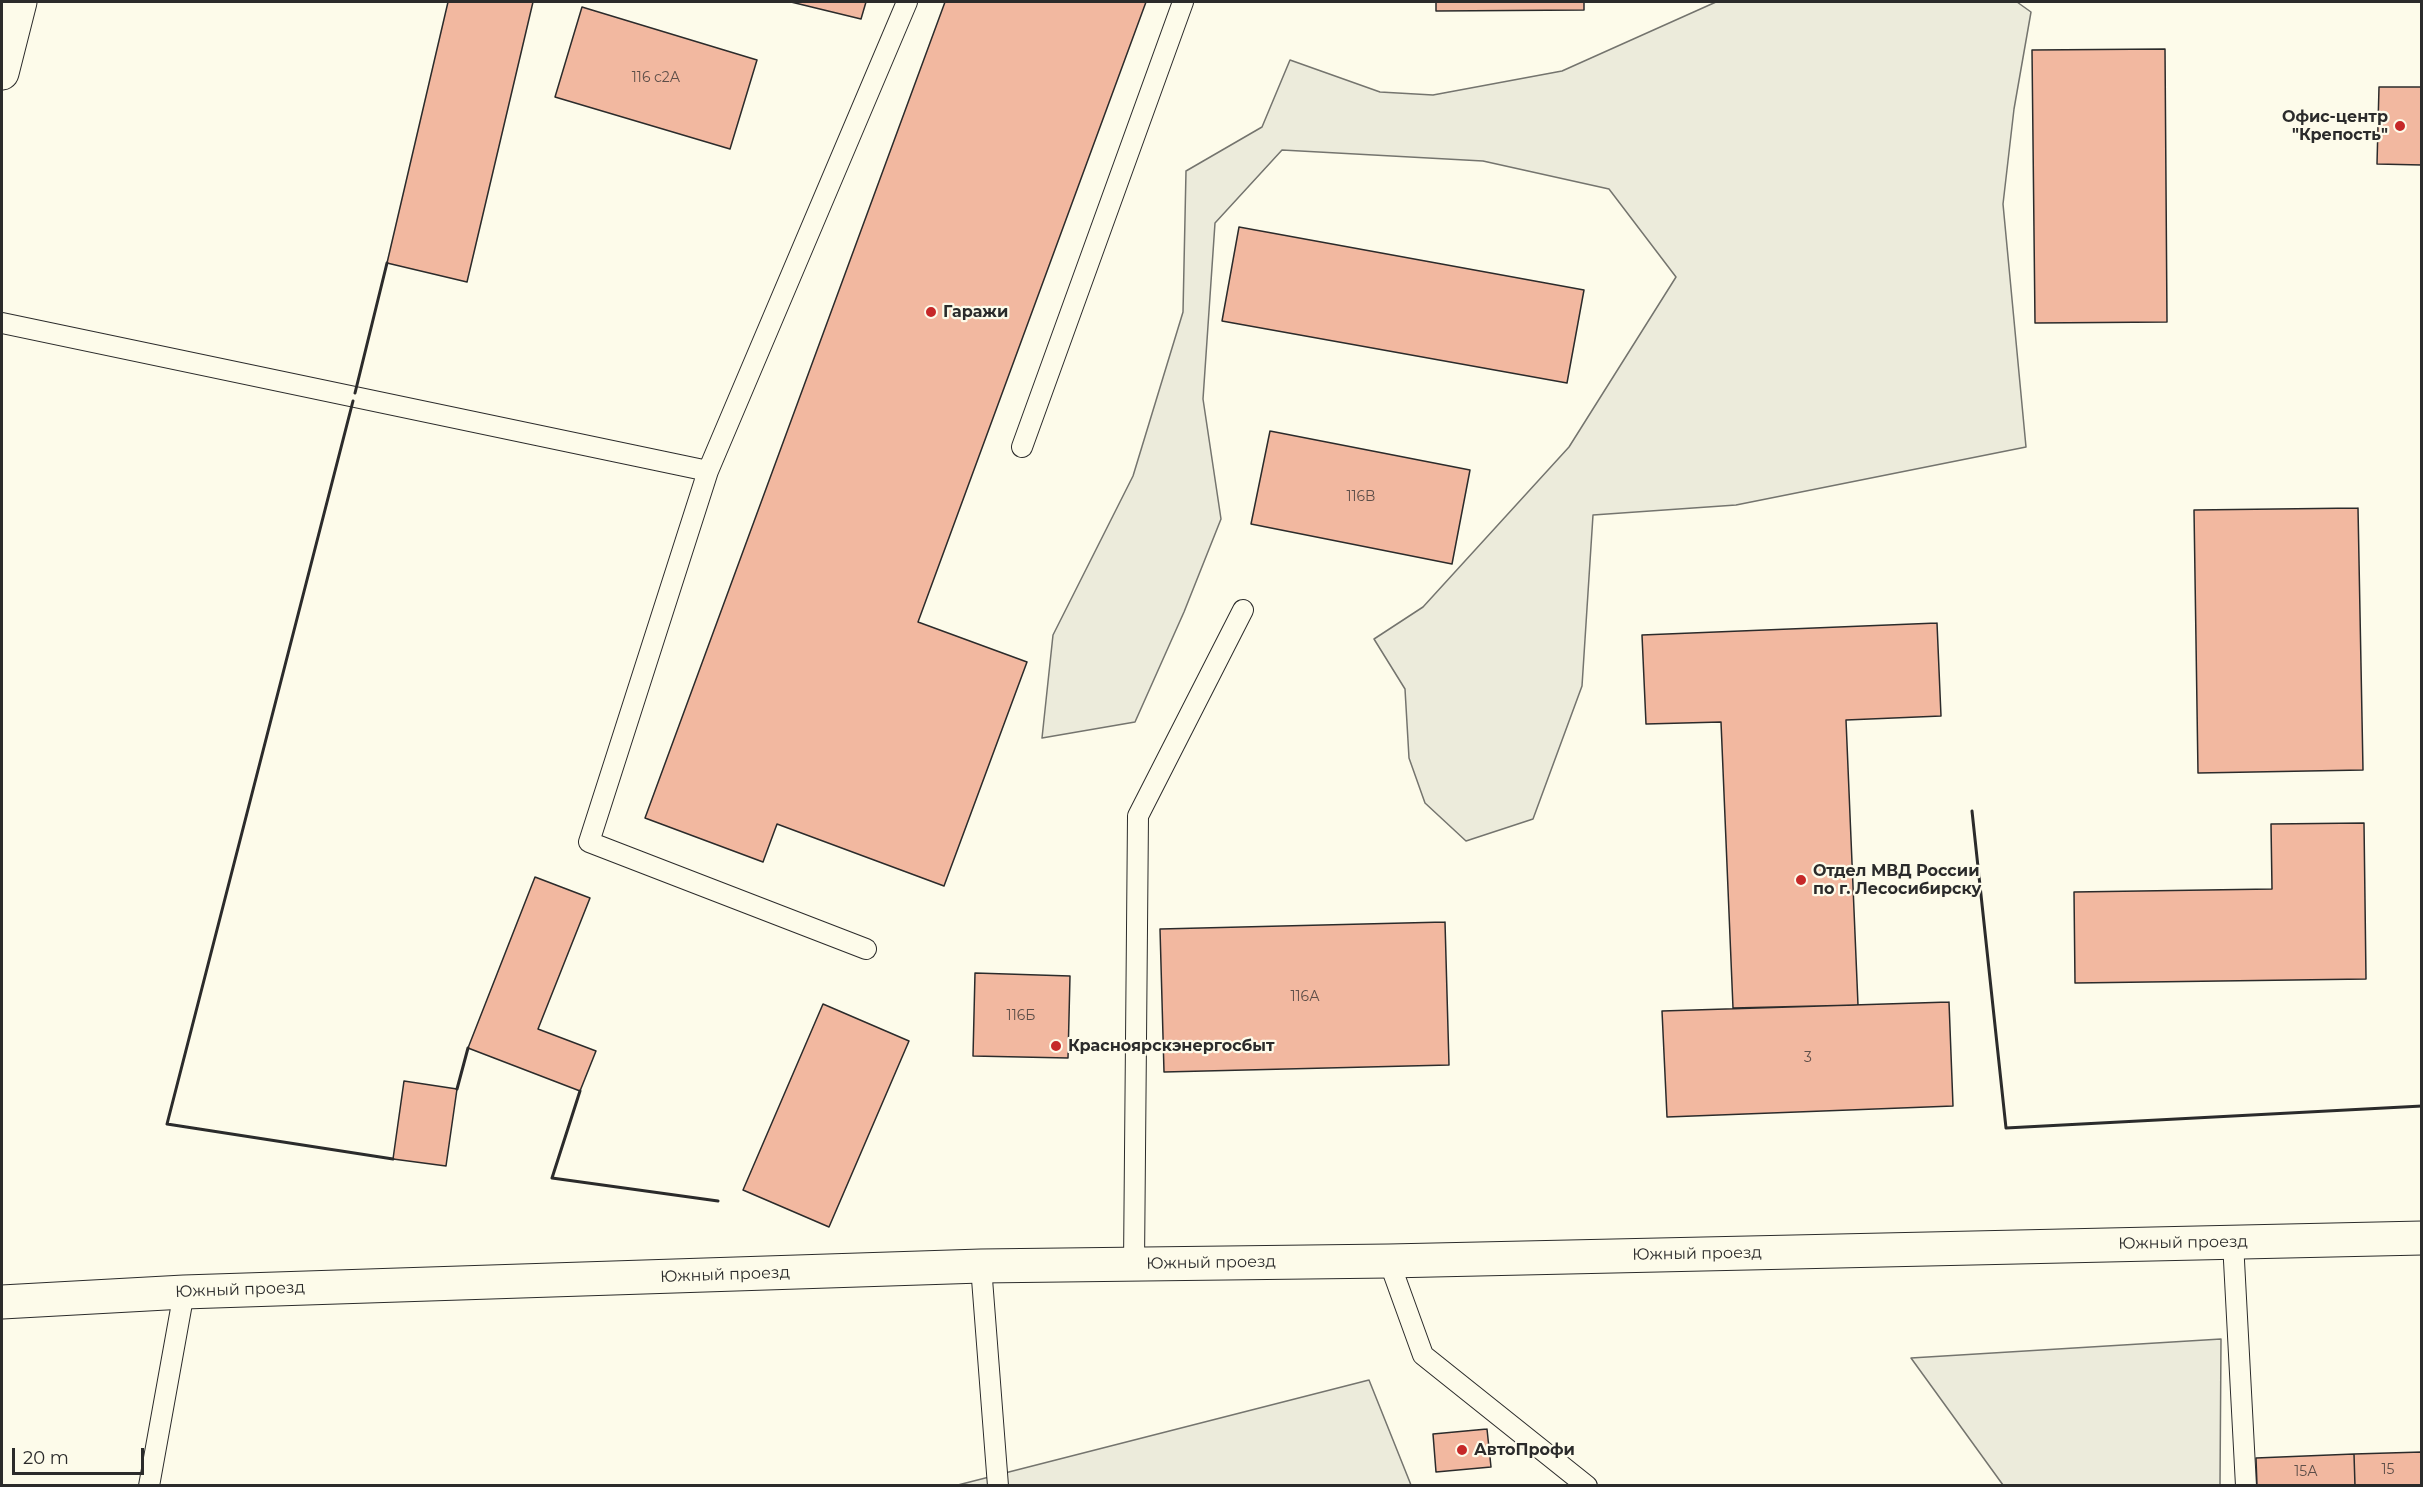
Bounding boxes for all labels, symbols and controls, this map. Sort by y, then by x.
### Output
house number: 116 с2А [632,70,680,86]
place label: Офис-центр "Крепость" [2282,107,2388,145]
marker: Офис-центр "Крепость" [2393,119,2407,133]
place label: Гаражи [943,302,1008,322]
marker: Гаражи [924,305,938,319]
house number: 116В [1346,489,1376,505]
place label: Отдел МВД России по г. Лесосибирску [1813,861,1981,899]
marker: Отдел МВД России по г. Лесосибирску [1794,873,1808,887]
house number: 116А [1290,989,1320,1005]
house number: 116Б [1007,1008,1035,1024]
place label: Красноярскэнергосбыт [1068,1036,1275,1056]
marker: Красноярскэнергосбыт [1049,1039,1063,1053]
house number: 3 [1804,1050,1812,1066]
street label: Южный проезд [2118,1232,2248,1254]
street label: Южный проезд [1632,1243,1762,1265]
street label: Южный проезд [1146,1252,1276,1274]
street label: Южный проезд [660,1263,790,1287]
street label: Южный проезд [175,1278,305,1302]
scale bar [15,1436,147,1474]
place label: АвтоПрофи [1474,1440,1575,1460]
marker: АвтоПрофи [1455,1443,1469,1457]
text: 20 m [23,1447,69,1469]
house number: 15 [2382,1462,2394,1478]
house number: 15А [2294,1464,2318,1480]

